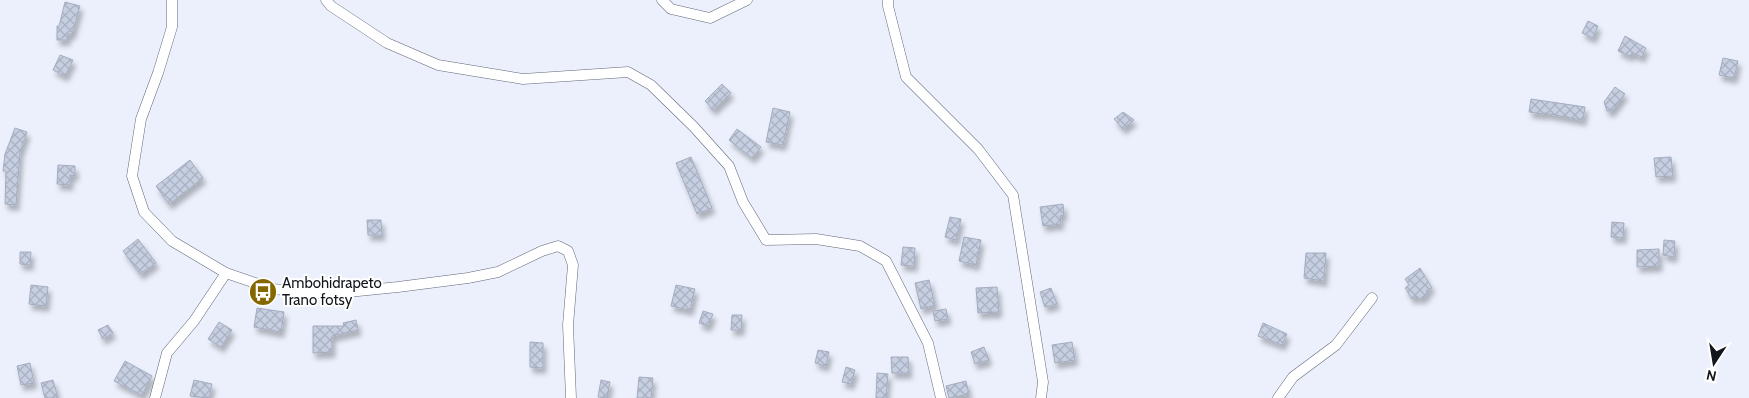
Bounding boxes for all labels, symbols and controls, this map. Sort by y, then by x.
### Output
place label: Ambohidrapeto Trano fotsy [282,274,382,309]
bus stop icon: Ambohidrapeto Trano fotsy [248,277,278,307]
north arrow [1689,338,1739,388]
text: N [1705,366,1718,386]

